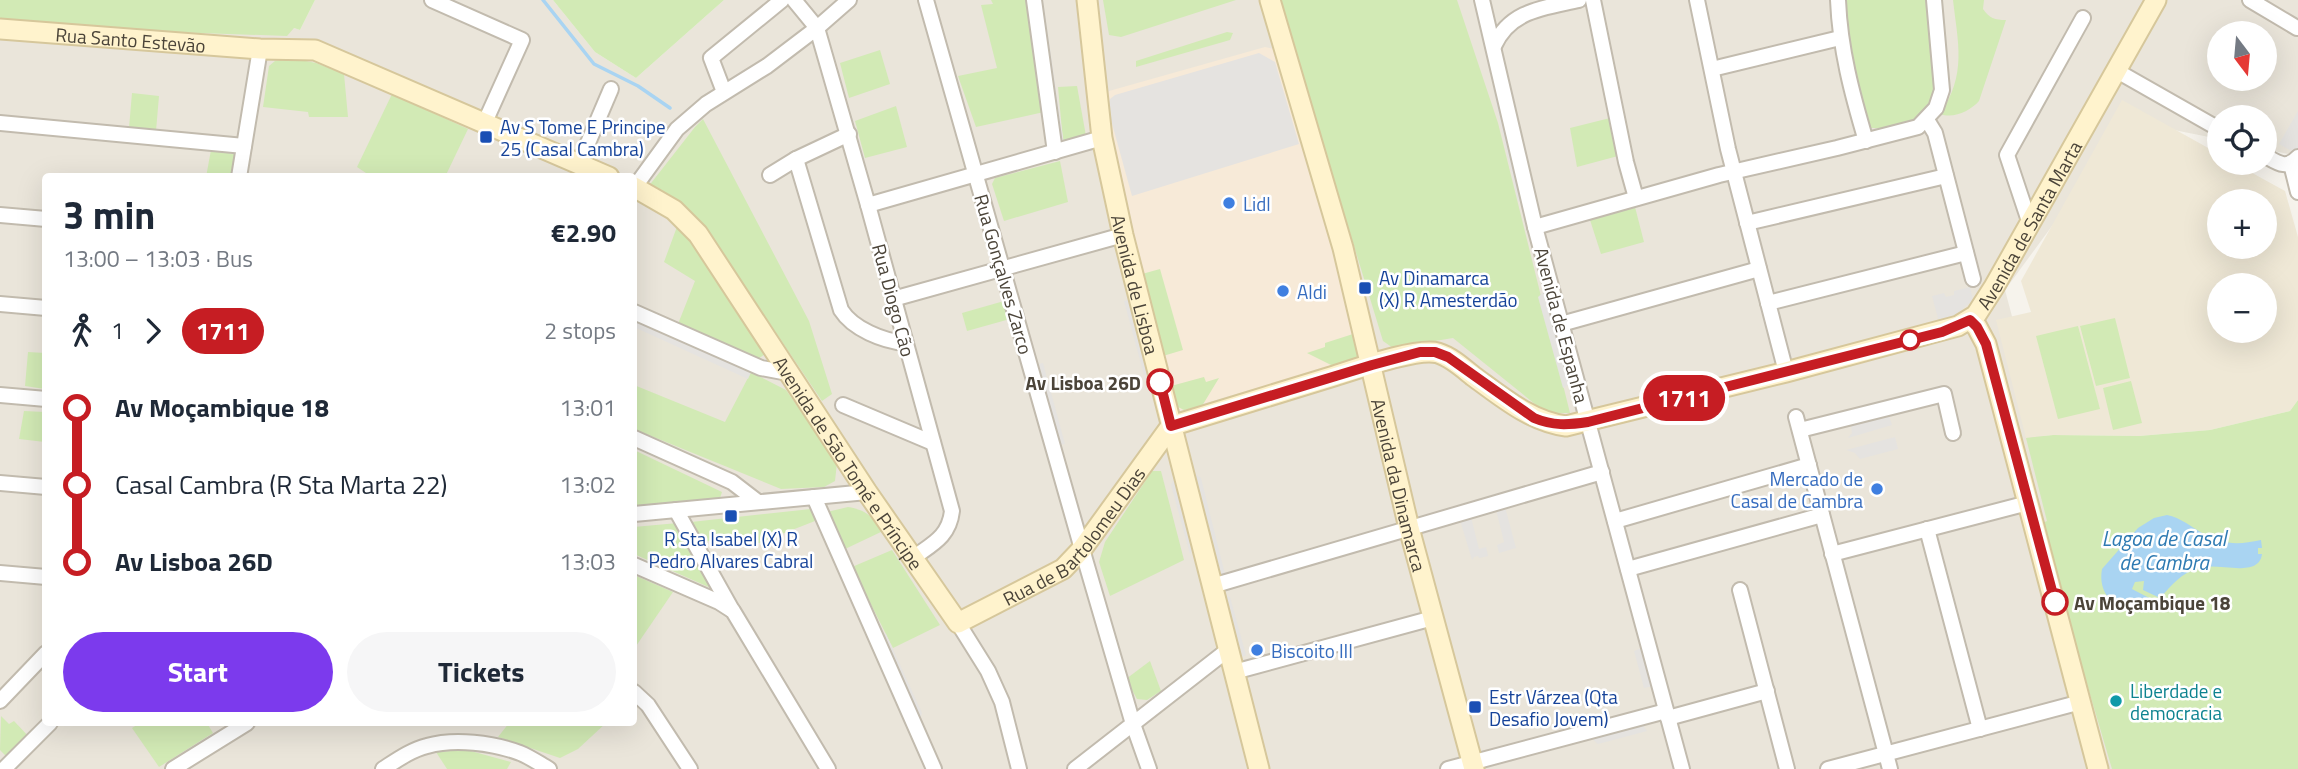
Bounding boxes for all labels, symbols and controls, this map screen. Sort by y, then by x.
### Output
street label: Rua Santo Estevão [55,19,207,59]
north arrow [2207,21,2277,91]
map controls [2207,21,2277,343]
button: locate [2207,105,2277,175]
place label: Av S Tome E Principe 25 (Casal Cambra) [500,112,666,163]
marker: Av S Tome E Principe 25 (Casal Cambra) [478,129,494,145]
street label: Avenida de Santa Marta [1969,135,2089,315]
text: 3 min [63,186,155,244]
place label: Lidl [1243,189,1271,218]
button: + [2207,189,2277,259]
street label: Rua Gonçalves Zarco [967,190,1041,358]
marker: Lidl [1221,195,1237,211]
street label: Avenida de Lisboa [1104,212,1167,358]
text: €2.90 [551,213,616,252]
street label: Rua Diogo Cão [865,240,923,360]
text: 13:00 – 13:03 · Bus [63,241,253,276]
street label: Avenida de Espanha [1527,244,1597,407]
place label: Av Dinamarca (X) R Amesterdão [1379,263,1518,314]
button: − [2207,273,2277,343]
place label: Aldi [1297,277,1327,306]
marker: Av Dinamarca (X) R Amesterdão [1357,280,1373,296]
marker: Aldi [1275,283,1291,299]
icon: walk [63,312,101,350]
icon: forward [134,312,172,350]
text: 1 [111,313,124,348]
text: 1711 [196,313,250,349]
text: 2 stops [544,313,616,348]
unlabelled marker [1900,330,1920,350]
street label: Avenida de São Tomé e Príncipe [767,350,931,575]
place label: Av Lisboa 26D [1026,368,1141,397]
marker: Av Lisboa 26D [1147,369,1173,395]
line badge: 1711 [1635,375,1733,421]
text: 1711 [1657,380,1711,416]
text: Av Moçambique 18 [115,388,329,427]
text: 13:01 [559,390,616,425]
street label: Avenida da Dinamarca [1364,395,1435,575]
street label: Rua de Bartolomeu Dias [997,460,1152,612]
place label: Mercado de Casal de Cambra [1731,464,1863,515]
text: Casal Cambra (R Sta Marta 22) [115,465,447,504]
text: 13:02 [559,467,616,502]
marker: Mercado de Casal de Cambra [1869,481,1885,497]
marker: R Sta Isabel (X) R Pedro Alvares Cabral [723,508,739,524]
water label: Lagoa de Casal de Cambra [2102,522,2229,578]
place label: R Sta Isabel (X) R Pedro Alvares Cabral [649,524,813,575]
text: Av Lisboa 26D [115,542,273,581]
text: 13:03 [559,544,616,579]
place label: Av Moçambique 18 [2074,588,2231,617]
marker: Av Moçambique 18 [2042,589,2068,615]
button: Start [63,632,333,712]
button: Tickets [347,632,616,712]
place label: Biscoito III [1271,636,1353,665]
marker: Biscoito III [1249,642,1265,658]
place label: Liberdade e democracia [2130,676,2222,727]
place label: Estr Várzea (Qta Desafio Jovem) [1489,682,1618,733]
marker: Liberdade e democracia [2108,693,2124,709]
marker: Estr Várzea (Qta Desafio Jovem) [1467,699,1483,715]

